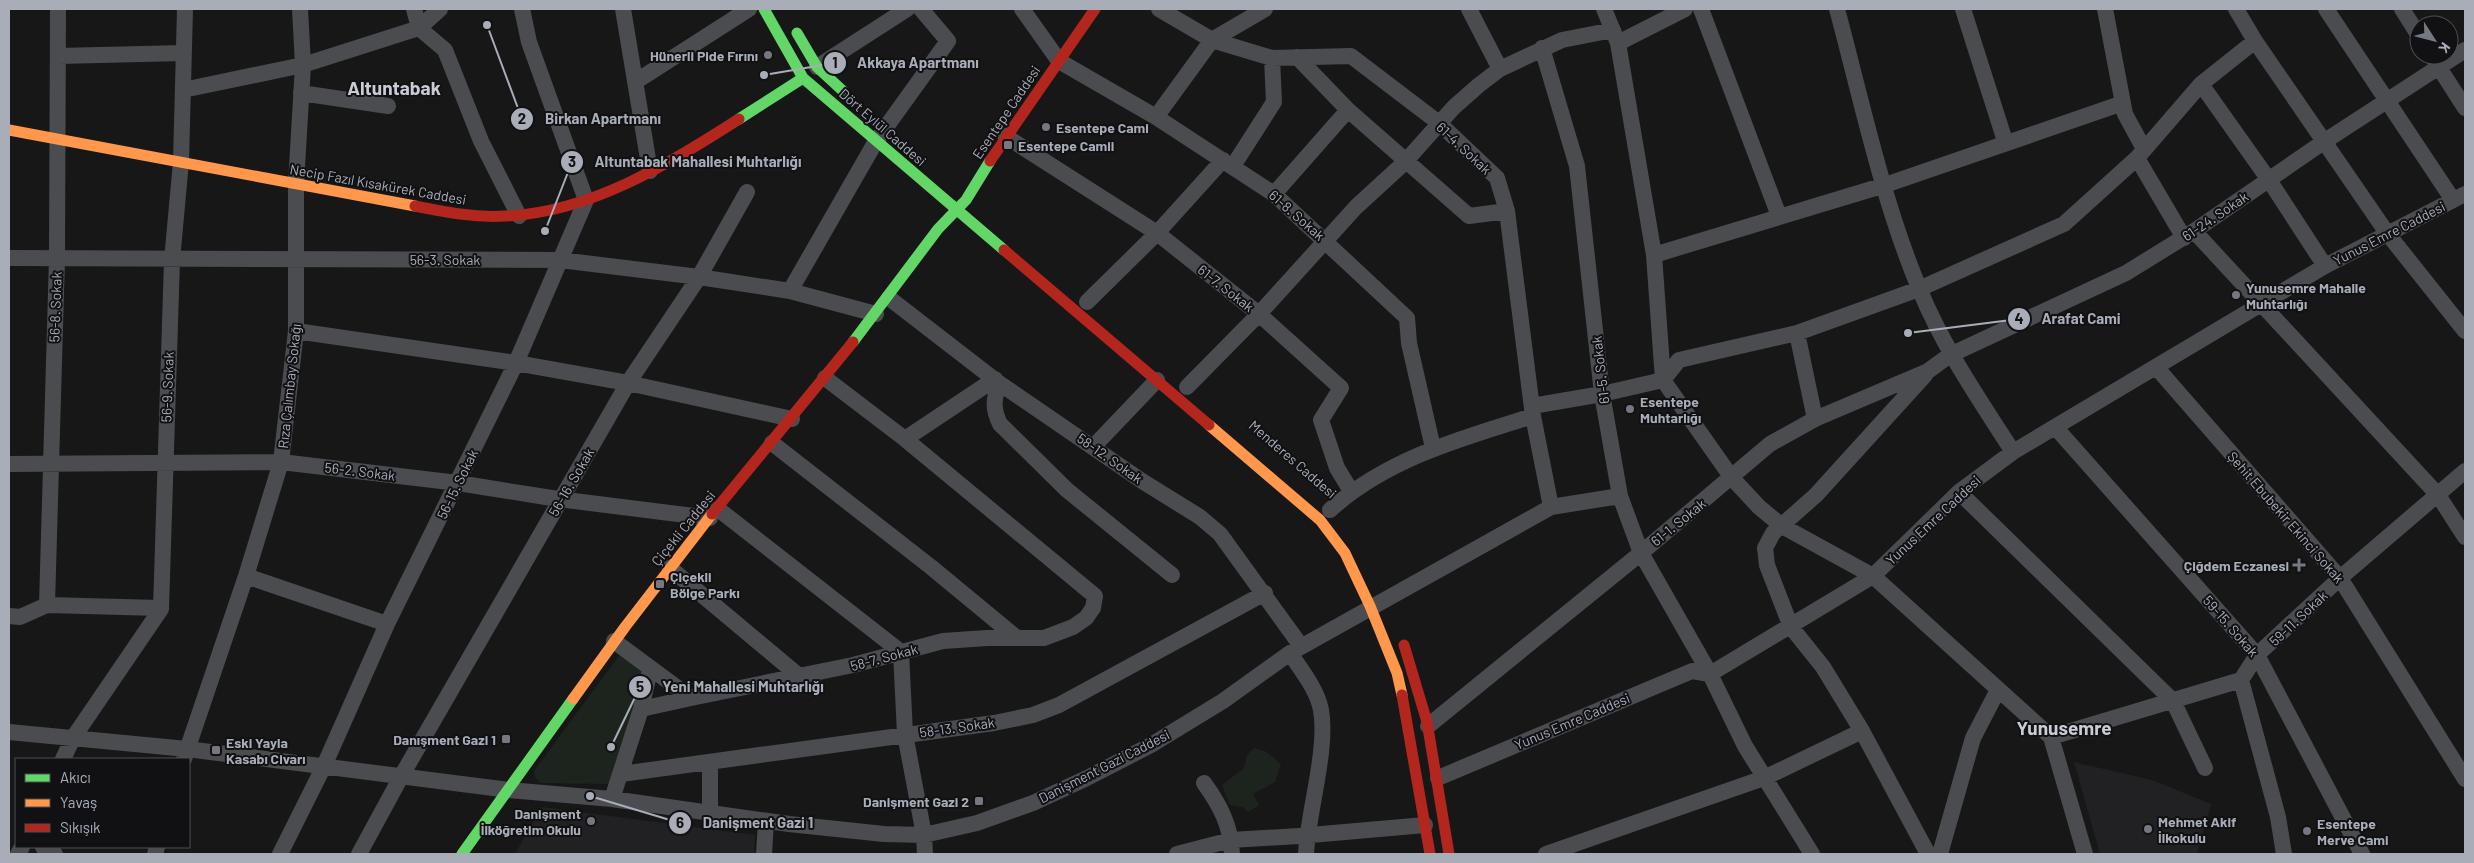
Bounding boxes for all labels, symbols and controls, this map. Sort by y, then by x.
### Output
north arrow [2409,15,2459,65]
text: K [2435,39,2454,57]
place label: Hünerli Pide Fırını [650,47,758,64]
callout: Akkaya Apartmanı [822,48,989,78]
marker: Hünerli Pide Fırını [762,49,774,61]
text: 1 [832,53,838,71]
text: Akkaya Apartmanı [857,53,979,71]
street label: Esentepe Caddesi [968,62,1044,162]
district label: Altuntabak [347,76,441,99]
street label: Dört Eylül Caddesi [836,85,930,169]
callout: Birkan Apartmanı [510,104,671,134]
text: 2 [518,109,526,127]
text: Birkan Apartmanı [545,109,661,127]
street label: 61-4. Sokak [1433,118,1495,178]
place label: Esentepe Cami [1056,119,1149,136]
marker: Esentepe Cami [1040,121,1052,133]
place label: Esentepe Camii [1018,137,1114,154]
marker: Esentepe Camii [1002,139,1014,151]
callout: Altuntabak Mahallesi Muhtarlığı [559,147,811,177]
text: 3 [568,152,576,170]
text: Altuntabak Mahallesi Muhtarlığı [595,152,801,170]
street label: Necip Fazıl Kısakürek Caddesi [288,160,468,208]
street label: 61-8. Sokak [1266,186,1328,244]
street label: 61-24. Sokak [2179,188,2251,244]
street label: Yunus Emre Caddesi [2330,197,2448,269]
street label: 56-3. Sokak [410,251,480,268]
street label: 61-7. Sokak [1195,261,1257,315]
street label: 56-8. Sokak [45,271,65,343]
place label: Yunusemre Mahalle Muhtarlığı [2246,279,2366,312]
marker: Yunusemre Mahalle Muhtarlığı [2230,289,2242,301]
callout: Arafat Cami [2007,304,2131,334]
text: 4 [2014,309,2024,327]
text: Arafat Cami [2042,309,2121,327]
street label: Rıza Çalımbay Sokağı [274,323,304,449]
street label: 61-5. Sokak [1587,335,1613,405]
street label: 56-9. Sokak [157,351,177,423]
place label: Esentepe Muhtarlığı [1640,393,1701,426]
marker: Esentepe Muhtarlığı [1624,403,1636,415]
street label: Menderes Caddesi [1246,416,1340,502]
street label: 58-12. Sokak [1074,429,1146,487]
street label: 56-16. Sokak [545,445,597,519]
street label: 56-15. Sokak [433,446,481,522]
street label: Şehit Ebubekir Ekinci Sokak [2224,448,2348,586]
street label: 56-2. Sokak [324,458,396,484]
street label: Yunus Emre Caddesi [1882,472,1984,568]
street label: Çiçekli Caddesi [647,487,719,569]
street label: 61-1. Sokak [1647,495,1709,549]
place label: Çiğdem Eczanesi [2184,557,2289,574]
marker: Çiğdem Eczanesi [2293,559,2305,571]
place label: Çiçekli Bölge Parkı [670,568,740,601]
marker: Çiçekli Bölge Parkı [654,578,666,590]
street label: 59-11. Sokak [2265,587,2331,649]
street label: 59-15. Sokak [2200,592,2262,660]
street label: 58-7. Sokak [848,640,920,674]
callout: Yeni Mahallesi Muhtarlığı [627,672,834,702]
text: 5 [636,677,644,695]
text: Yeni Mahallesi Muhtarlığı [662,677,824,695]
street label: Yunus Emre Caddesi [1512,689,1632,753]
street label: 58-13. Sokak [918,713,996,741]
district label: Yunusemre [2016,716,2112,739]
street label: Danişment Gazi Caddesi [1036,726,1172,806]
place label: Danışment Gazi 1 [393,731,496,748]
marker: Danışment Gazi 1 [500,733,512,745]
place label: Eski Yayla Kasabı Civarı [226,734,306,767]
marker: Eski Yayla Kasabı Civarı [210,744,222,756]
legend [15,758,190,848]
text: Akıcı [60,768,91,786]
text: Yavaş [60,793,97,811]
place label: Danişment Gazi 2 [863,793,969,810]
marker: Danişment Gazi 2 [973,795,985,807]
place label: Danişment İlköğretim Okulu [481,805,581,838]
callout: Danişment Gazi 1 [668,808,823,838]
text: 6 [676,813,684,831]
text: Danişment Gazi 1 [703,813,813,831]
place label: Mehmet Akif İlkokulu [2158,813,2236,846]
marker: Danişment İlköğretim Okulu [585,815,597,827]
place label: Esentepe Merve Cami [2317,815,2389,848]
text: Sıkışık [60,818,101,836]
marker: Mehmet Akif İlkokulu [2142,823,2154,835]
marker: Esentepe Merve Cami [2301,825,2313,837]

